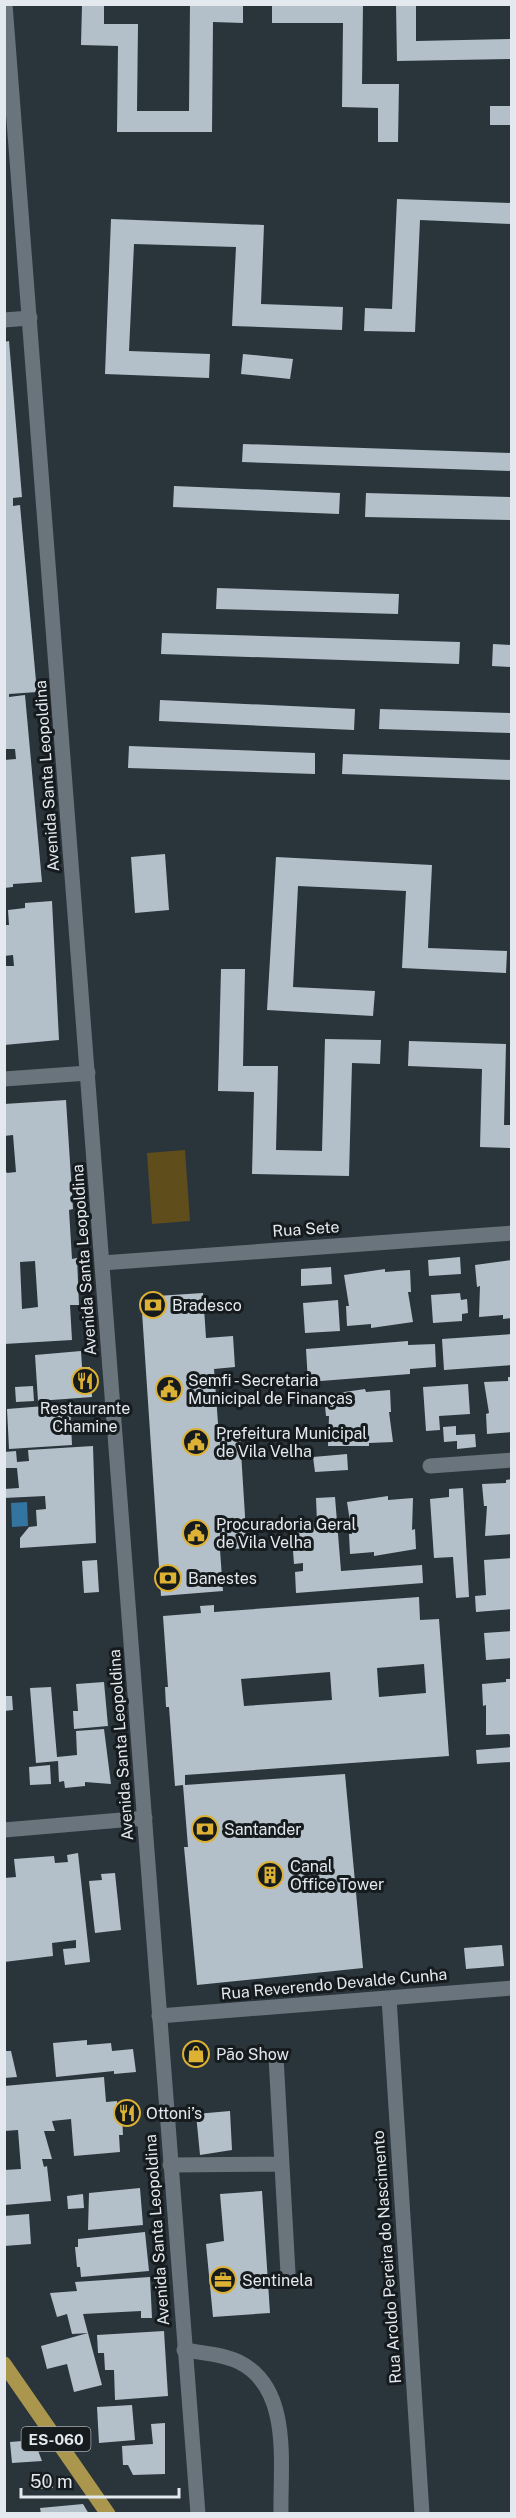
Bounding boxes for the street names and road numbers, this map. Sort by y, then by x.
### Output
street label: Avenida Santa Leopoldina [31,680,63,872]
street label: Avenida Santa Leopoldina [68,1164,100,1356]
street label: Rua Sete [272,1217,340,1241]
street label: Avenida Santa Leopoldina [105,1649,137,1841]
street label: Rua Reverendo Devalde Cunha [220,1965,448,2003]
street label: Rua Aroldo Pereira do Nascimento [369,2130,405,2384]
street label: Avenida Santa Leopoldina [141,2134,173,2326]
road number: ES-060 [22,2427,90,2451]

